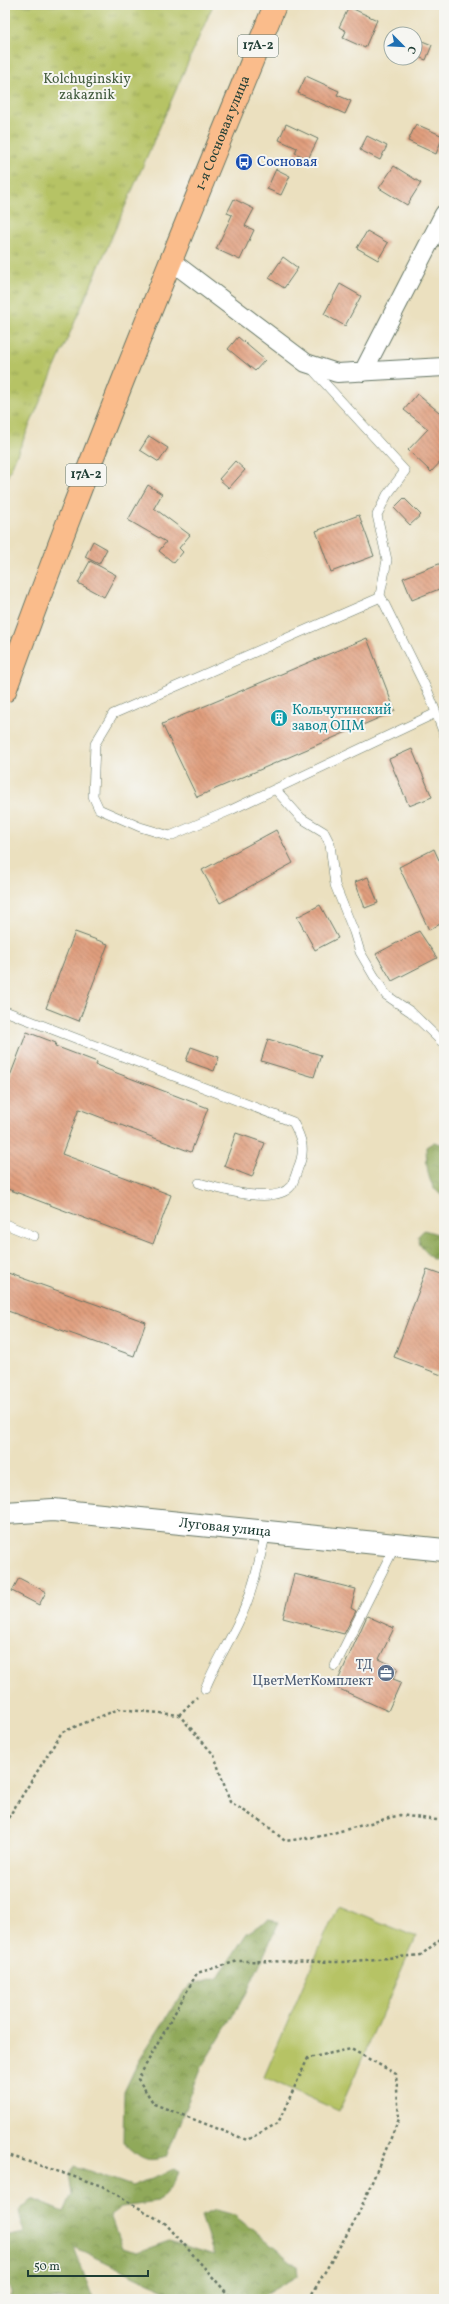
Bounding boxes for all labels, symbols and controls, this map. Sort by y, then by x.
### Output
north arrow [383,26,423,66]
road number: 17А-2 [238,35,278,57]
text: С [402,43,419,56]
park label: Kolchuginskiy zakaznik [43,70,131,105]
street label: 1-я Сосновая улица [191,73,255,193]
bus stop icon: Сосновая [234,152,254,172]
place label: Сосновая [257,153,317,172]
road number: 17А-2 [66,464,106,486]
place label: Кольчугинский завод ОЦМ [292,701,392,736]
building icon: Кольчугинский завод ОЦМ [269,708,289,728]
street label: Луговая улица [178,1513,272,1542]
place label: ТД ЦветМетКомплект [252,1656,373,1691]
office icon: ТД ЦветМетКомплект [376,1663,396,1683]
scale bar [28,2252,148,2278]
text: 50 m [34,2259,60,2275]

